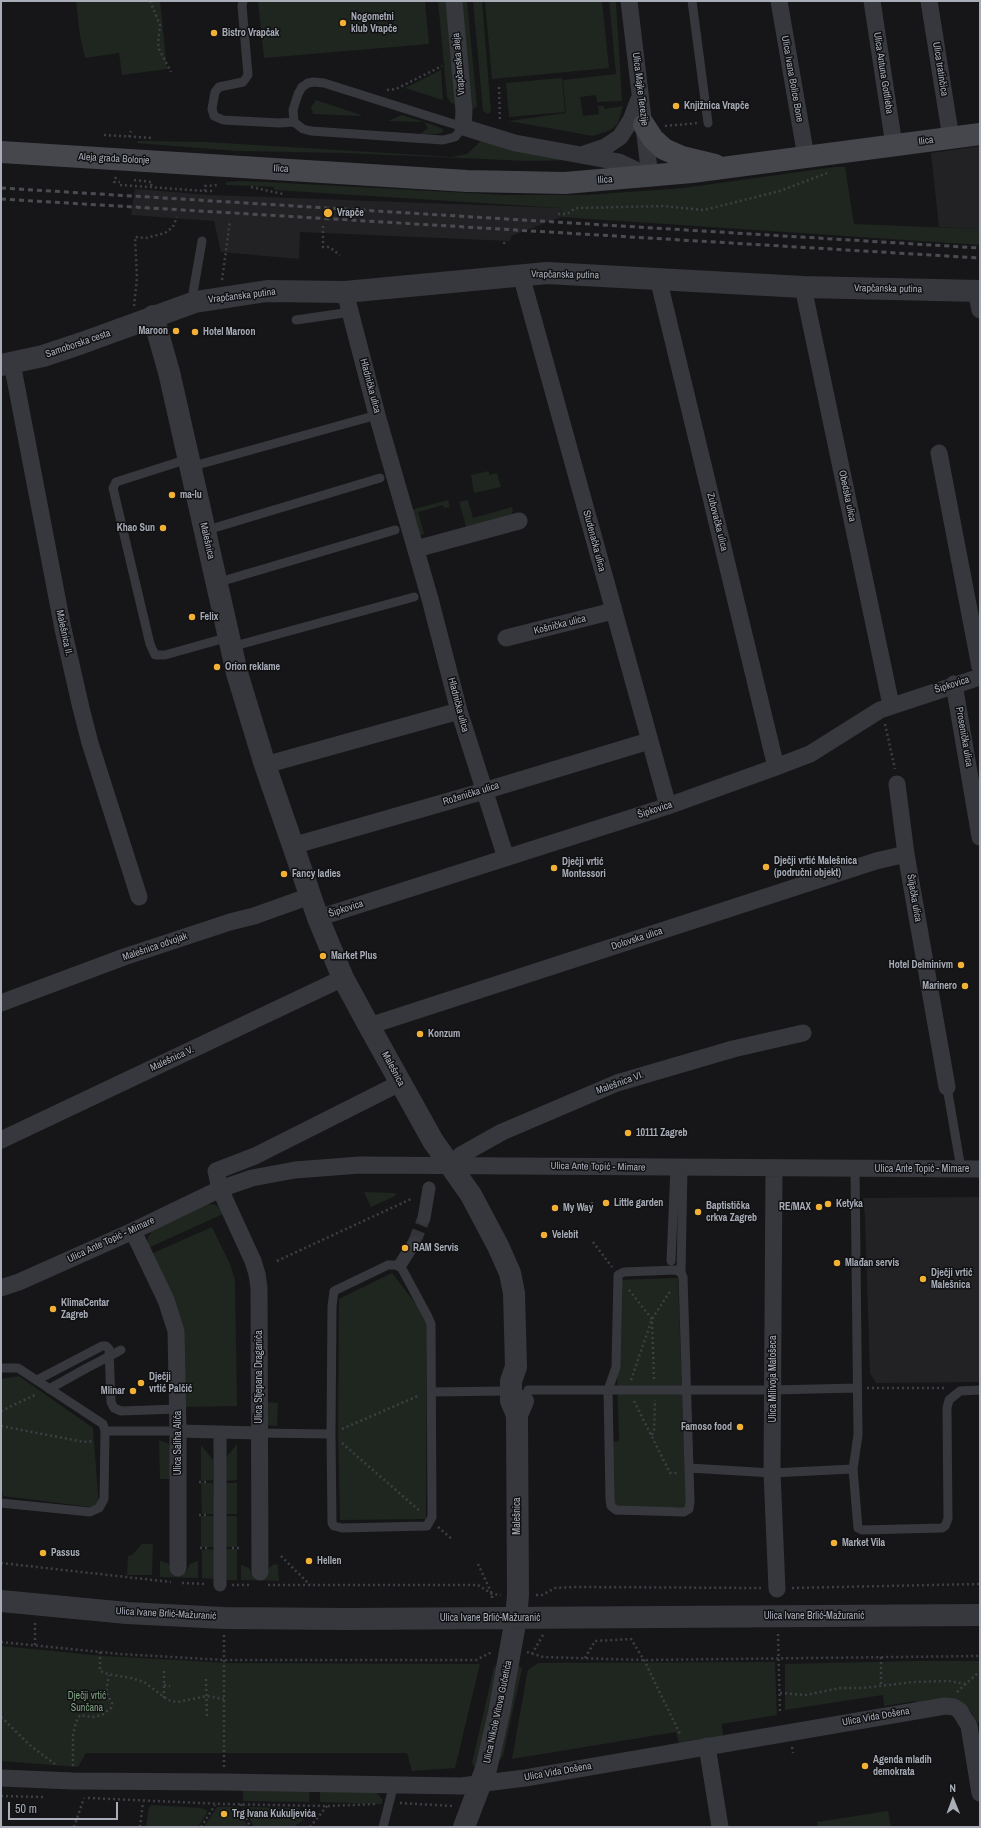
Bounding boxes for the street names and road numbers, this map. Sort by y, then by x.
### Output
street label: Ulica Antuna Gottlieba [871,31,895,115]
street label: Vrapčanska aleja [450,32,468,96]
street label: Ulica Ivana Bolice Bone [778,35,806,123]
street label: Ulica tratinčica [930,41,950,97]
street label: Ulica Majke Terezije [630,52,650,126]
street label: Ilica [918,134,934,148]
street label: Aleja grada Bolonje [78,151,150,167]
street label: Ilica [273,163,289,175]
street label: Ilica [597,173,613,187]
street label: Vrapčanska putina [531,268,599,282]
street label: Vrapčanska putina [854,282,922,296]
street label: Vrapčanska putina [207,286,277,306]
street label: Samoborska cesta [44,327,112,361]
street label: Hladnička ulica [357,357,383,415]
street label: Obedska ulica [836,469,858,523]
street label: Zubovačka ulica [704,492,730,552]
street label: Studenačka ulica [580,509,608,573]
street label: Malešnica [197,521,217,561]
street label: Malešnica II. [53,609,75,657]
street label: Košnička ulica [533,613,587,637]
street label: Šipkovica [933,674,971,696]
street label: Hladnička ulica [445,676,471,734]
street label: Prosenička ulica [953,706,975,768]
street label: Roženička ulica [441,780,501,808]
street label: Šipkovica [636,799,674,821]
street label: Šiljačka ulica [904,873,924,923]
street label: Šipkovica [327,898,365,920]
street label: Dolovska ulica [610,925,664,953]
street label: Malešnica odvojak [121,930,189,964]
street label: Malešnica V. [148,1044,196,1074]
street label: Malešnica [379,1050,407,1088]
street label: Malešnica VI. [595,1069,645,1097]
street label: Ulica Ante Topić - Mimare [551,1160,645,1174]
street label: Ulica Ante Topić - Mimare [875,1163,969,1175]
street label: Ulica Ante Topić - Mimare [66,1215,156,1265]
street label: Ulica Stjepana Draganića [253,1330,265,1424]
street label: Ulica Milivoja Matošeca [767,1335,779,1423]
street label: Ulica Saliha Alića [172,1411,184,1475]
street label: Malešnica [511,1497,523,1535]
street label: Ulica Ivane Brlić-Mažuranić [115,1605,217,1623]
street label: Ulica Ivane Brlić-Mažuranić [764,1610,864,1622]
street label: Ulica Ivane Brlić-Mažuranić [440,1612,540,1624]
street label: Ulica Nikole Vitova Gučetića [481,1660,515,1764]
street label: Ulica Vida Došena [841,1705,911,1729]
street label: Ulica Vida Došena [523,1760,593,1784]

